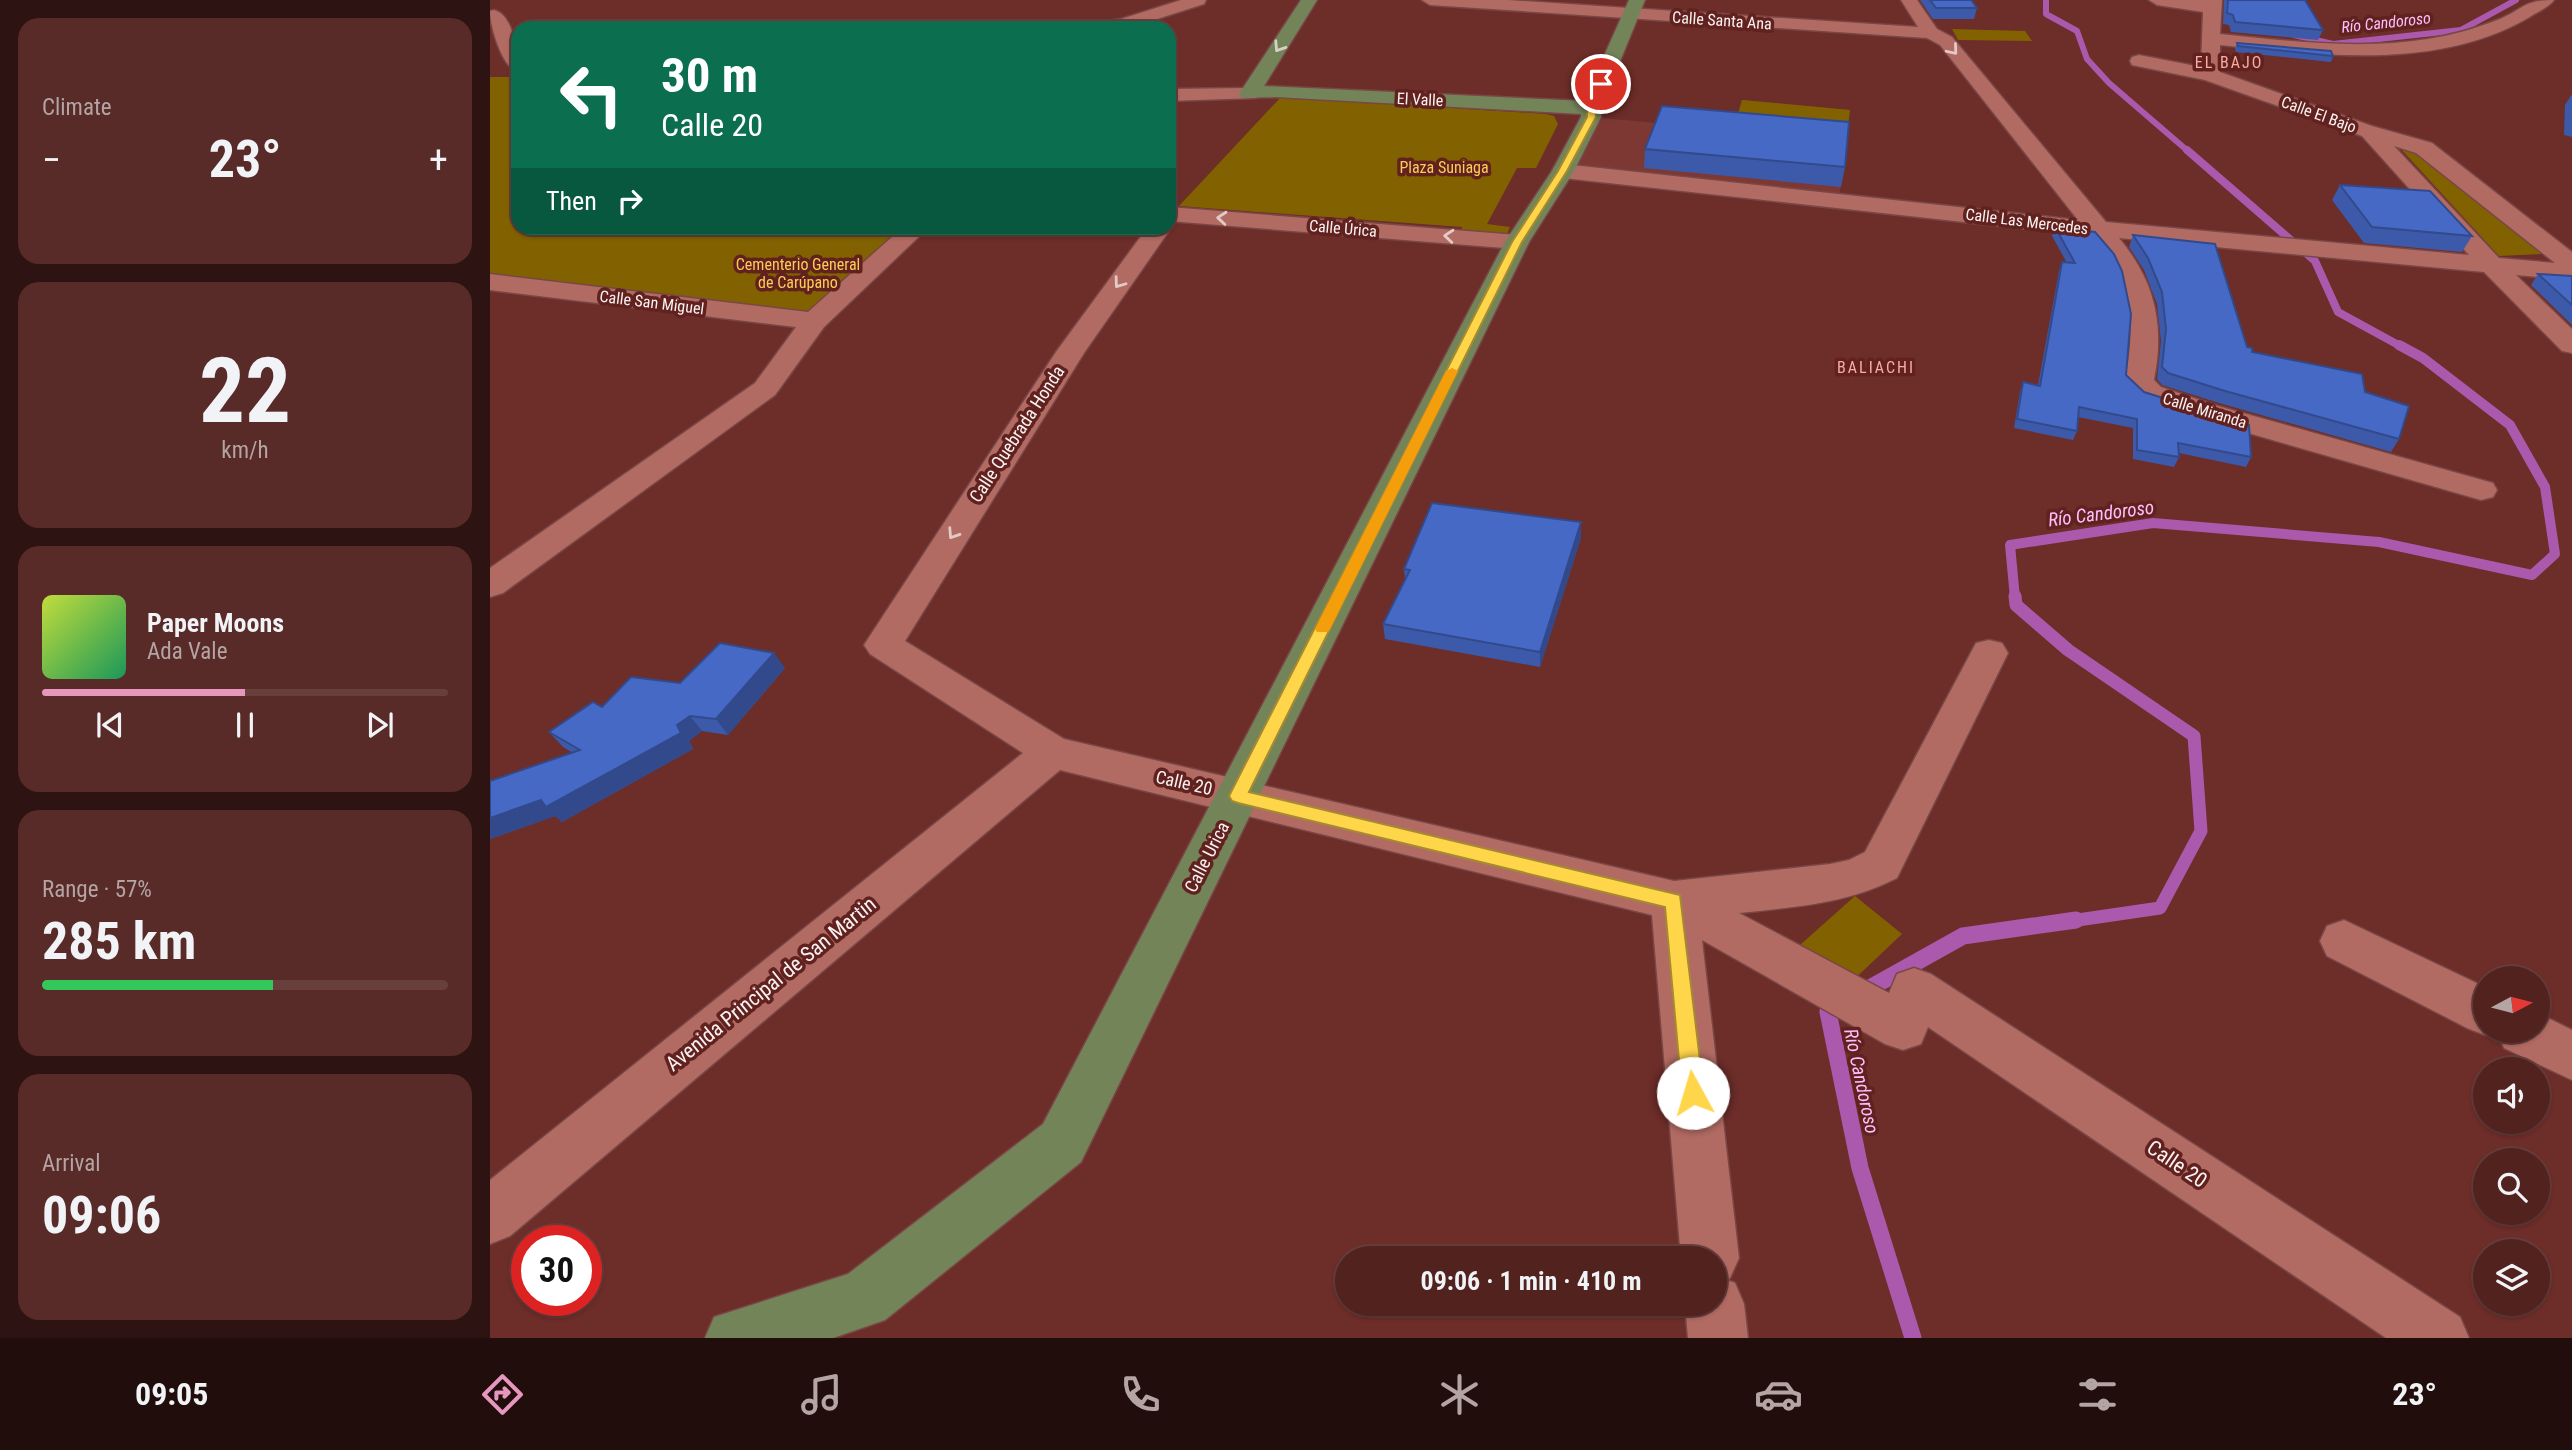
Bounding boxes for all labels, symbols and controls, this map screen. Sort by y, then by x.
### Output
street label: Calle Santa Ana [1672,8,1772,33]
water label: Río Candoroso [2340,8,2432,37]
one-way arrow [1275,39,1288,52]
one-way arrow [1945,41,1957,54]
text: 30 m [661,47,758,104]
icon: left [546,49,637,140]
district label: EL BAJO [2195,53,2263,72]
pin [1571,54,1631,114]
icon: arrive [1582,65,1620,103]
street label: El Valle [1396,89,1444,110]
street label: Calle El Bajo [2279,92,2359,137]
text: Climate [42,94,112,121]
text: Calle 20 [661,106,763,144]
text: 23° [209,129,281,190]
text: − [42,138,61,182]
text: + [429,138,448,182]
park label: Plaza Suniaga [1399,158,1489,177]
icon: right [611,182,649,220]
text: Then [546,186,597,216]
street label: Calle Las Mercedes [1965,205,2089,238]
one-way arrow [1217,211,1228,226]
street label: Calle Úrica [1308,216,1378,241]
one-way arrow [1443,229,1454,244]
park label: Cementerio General de Carúpano [736,255,860,292]
one-way arrow [1115,275,1127,288]
street label: Calle San Miguel [599,287,705,318]
text: 22 [199,338,291,444]
district label: BALIACHI [1837,358,1915,377]
street label: Calle Quebrada Honda [965,362,1069,506]
street label: Calle Miranda [2161,389,2249,432]
text: km/h [221,437,269,464]
water label: Río Candoroso [2047,496,2155,531]
one-way arrow [949,526,962,539]
text: Paper Moons [147,608,284,638]
text: Ada Vale [147,638,227,665]
icon: previous [91,706,129,744]
icon: pause [226,706,264,744]
icon: next [361,706,399,744]
street label: Calle 20 [1154,766,1214,799]
street label: Calle Urica [1180,818,1233,896]
text: Range · 57% [42,876,152,903]
street label: Avenida Principal de San Martin [661,892,881,1076]
text: 285 km [42,911,196,972]
north arrow [2473,966,2550,1043]
map controls [2473,966,2550,1316]
water label: Río Candoroso [1839,1027,1884,1136]
position arrow [1656,1056,1730,1130]
button: sound [2473,1057,2550,1134]
street label: Calle 20 [2143,1135,2211,1193]
button: search [2473,1148,2550,1225]
text: Arrival [42,1150,101,1177]
text: 09:06 [42,1185,161,1246]
speed limit sign: 30 [511,1225,602,1316]
button: layers [2473,1239,2550,1316]
text: 09:06 · 1 min · 410 m [1421,1266,1641,1296]
icon: directions [478,1370,527,1419]
icon: music [797,1370,846,1419]
icon: phone [1116,1370,1165,1419]
icon: climate [1435,1370,1484,1419]
icon: car [1754,1370,1803,1419]
icon: filters [2073,1370,2122,1419]
text: 09:05 [135,1375,208,1413]
text: 23° [2392,1375,2437,1413]

